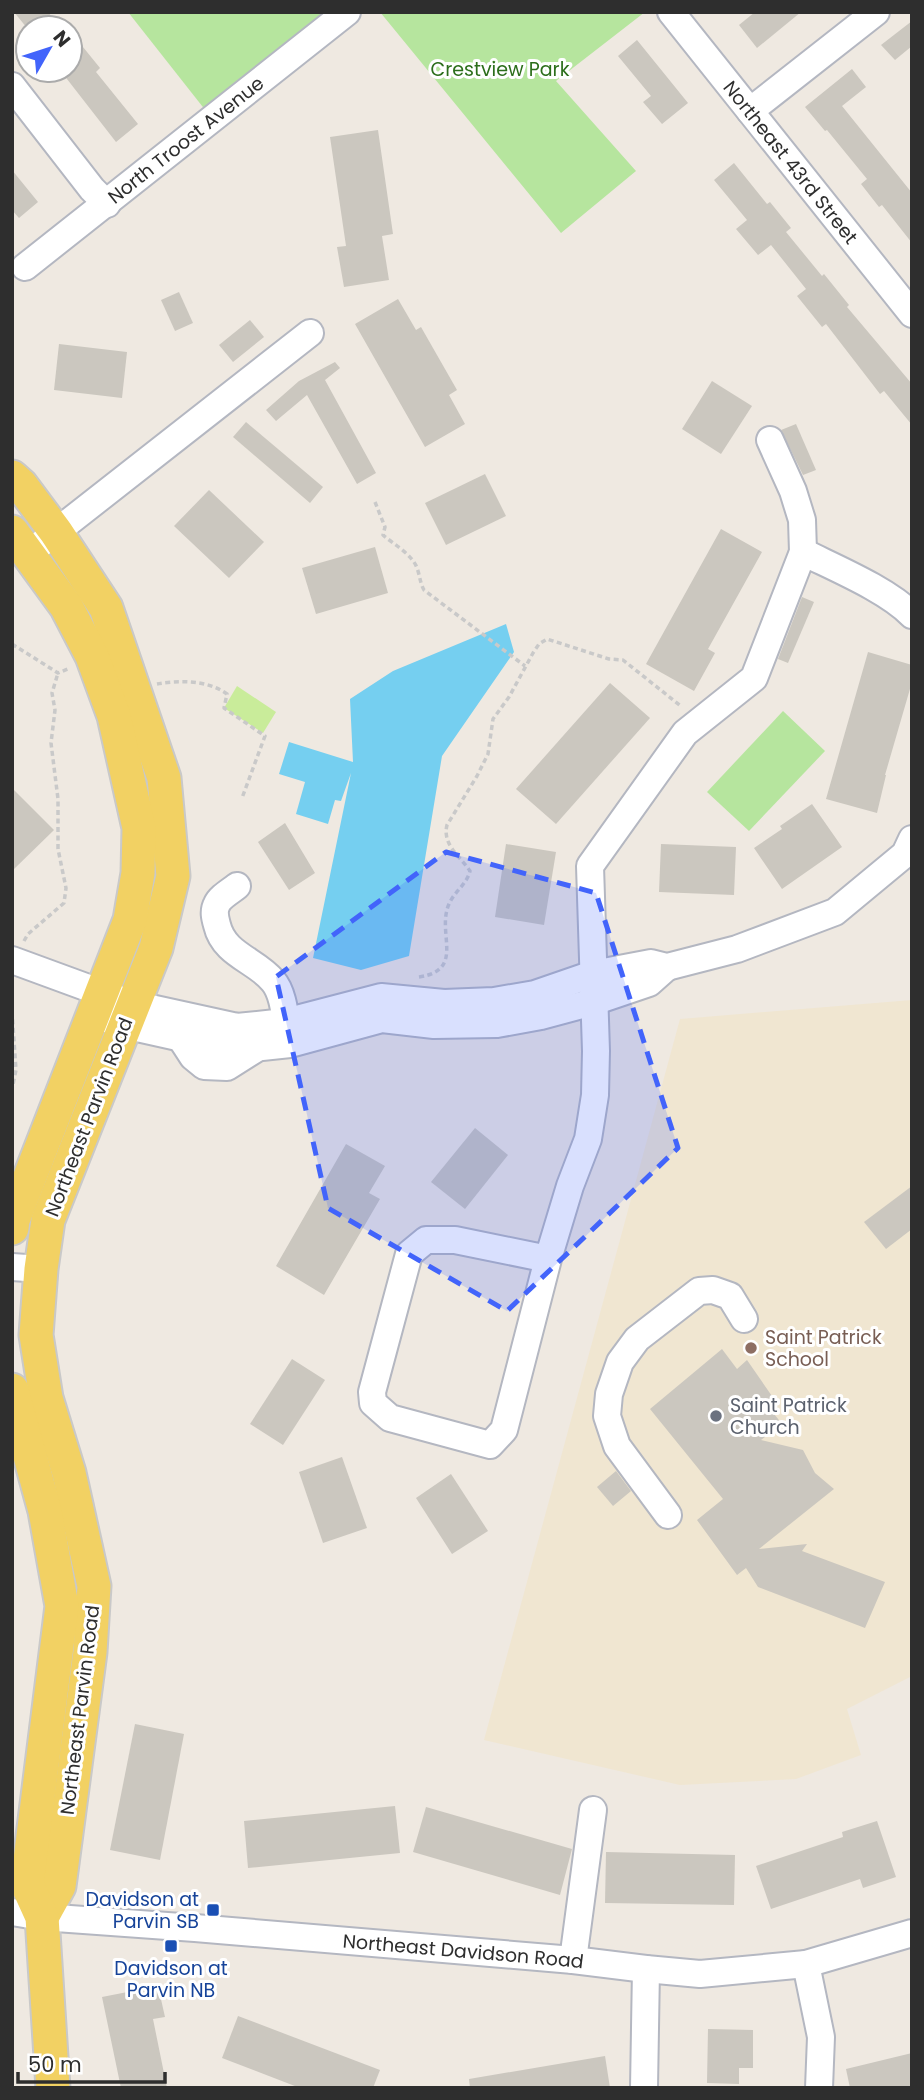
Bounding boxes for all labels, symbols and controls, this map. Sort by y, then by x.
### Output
north arrow [14,14,84,84]
text: N [47,25,77,53]
park label: Crestview Park [431,56,570,83]
street label: North Troost Avenue [102,70,269,210]
street label: Northeast 43rd Street [717,75,864,250]
street label: Northeast Parvin Road [39,1014,139,1220]
place label: Saint Patrick School [765,1324,882,1373]
marker: Saint Patrick School [743,1340,759,1356]
place label: Saint Patrick Church [730,1392,847,1441]
marker: Saint Patrick Church [708,1408,724,1424]
street label: Northeast Parvin Road [54,1604,106,1816]
place label: Davidson at Parvin SB [85,1886,199,1935]
marker: Davidson at Parvin SB [205,1902,221,1918]
street label: Northeast Davidson Road [342,1927,585,1975]
marker: Davidson at Parvin NB [163,1938,179,1954]
place label: Davidson at Parvin NB [114,1955,228,2004]
scale bar [18,2040,164,2084]
text: 50 m [28,2050,82,2079]

